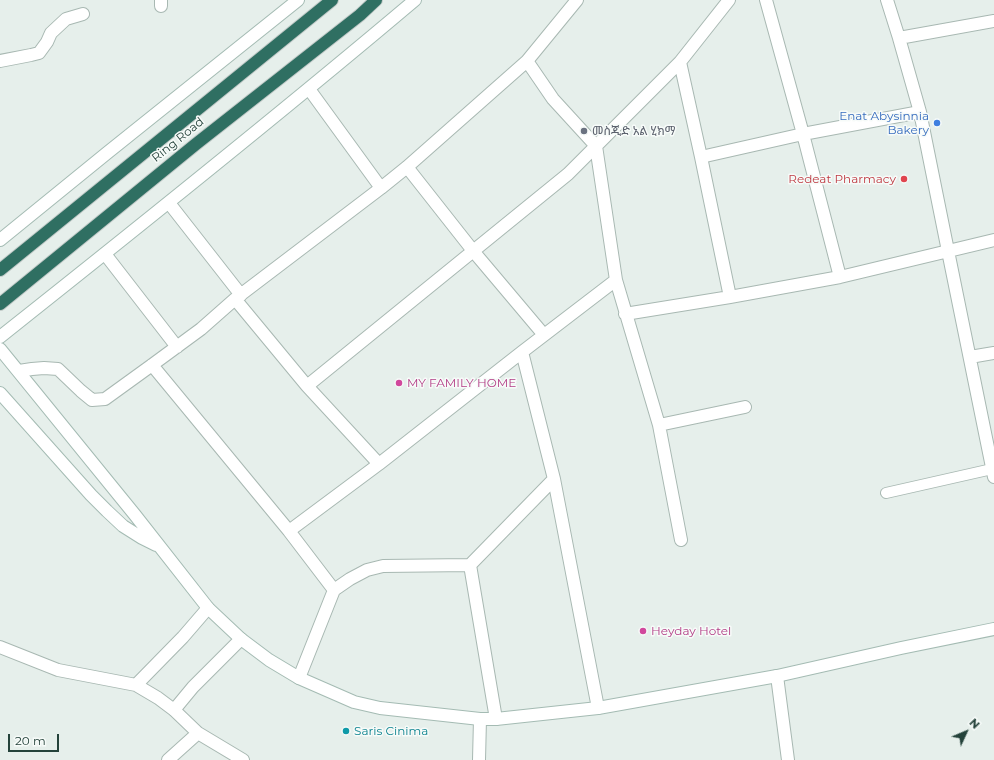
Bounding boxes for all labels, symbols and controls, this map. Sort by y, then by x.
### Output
place label: Enat Abysinnia Bakery [839,109,929,137]
street label: Ring Road [149,115,207,165]
marker: Enat Abysinnia Bakery [932,118,942,128]
place label: መስጂድ አል ሂክማ [592,124,675,138]
marker: መስጂድ አል ሂክማ [579,126,589,136]
place label: Redeat Pharmacy [788,172,896,186]
marker: Redeat Pharmacy [899,174,909,184]
place label: MY FAMILY HOME [407,376,516,390]
marker: MY FAMILY HOME [394,378,404,388]
place label: Heyday Hotel [651,624,731,638]
marker: Heyday Hotel [638,626,648,636]
north arrow [946,712,986,752]
text: N [967,716,983,732]
place label: Saris Cinima [354,724,428,738]
scale bar [10,726,61,752]
marker: Saris Cinima [341,726,351,736]
text: 20 m [15,733,46,748]

